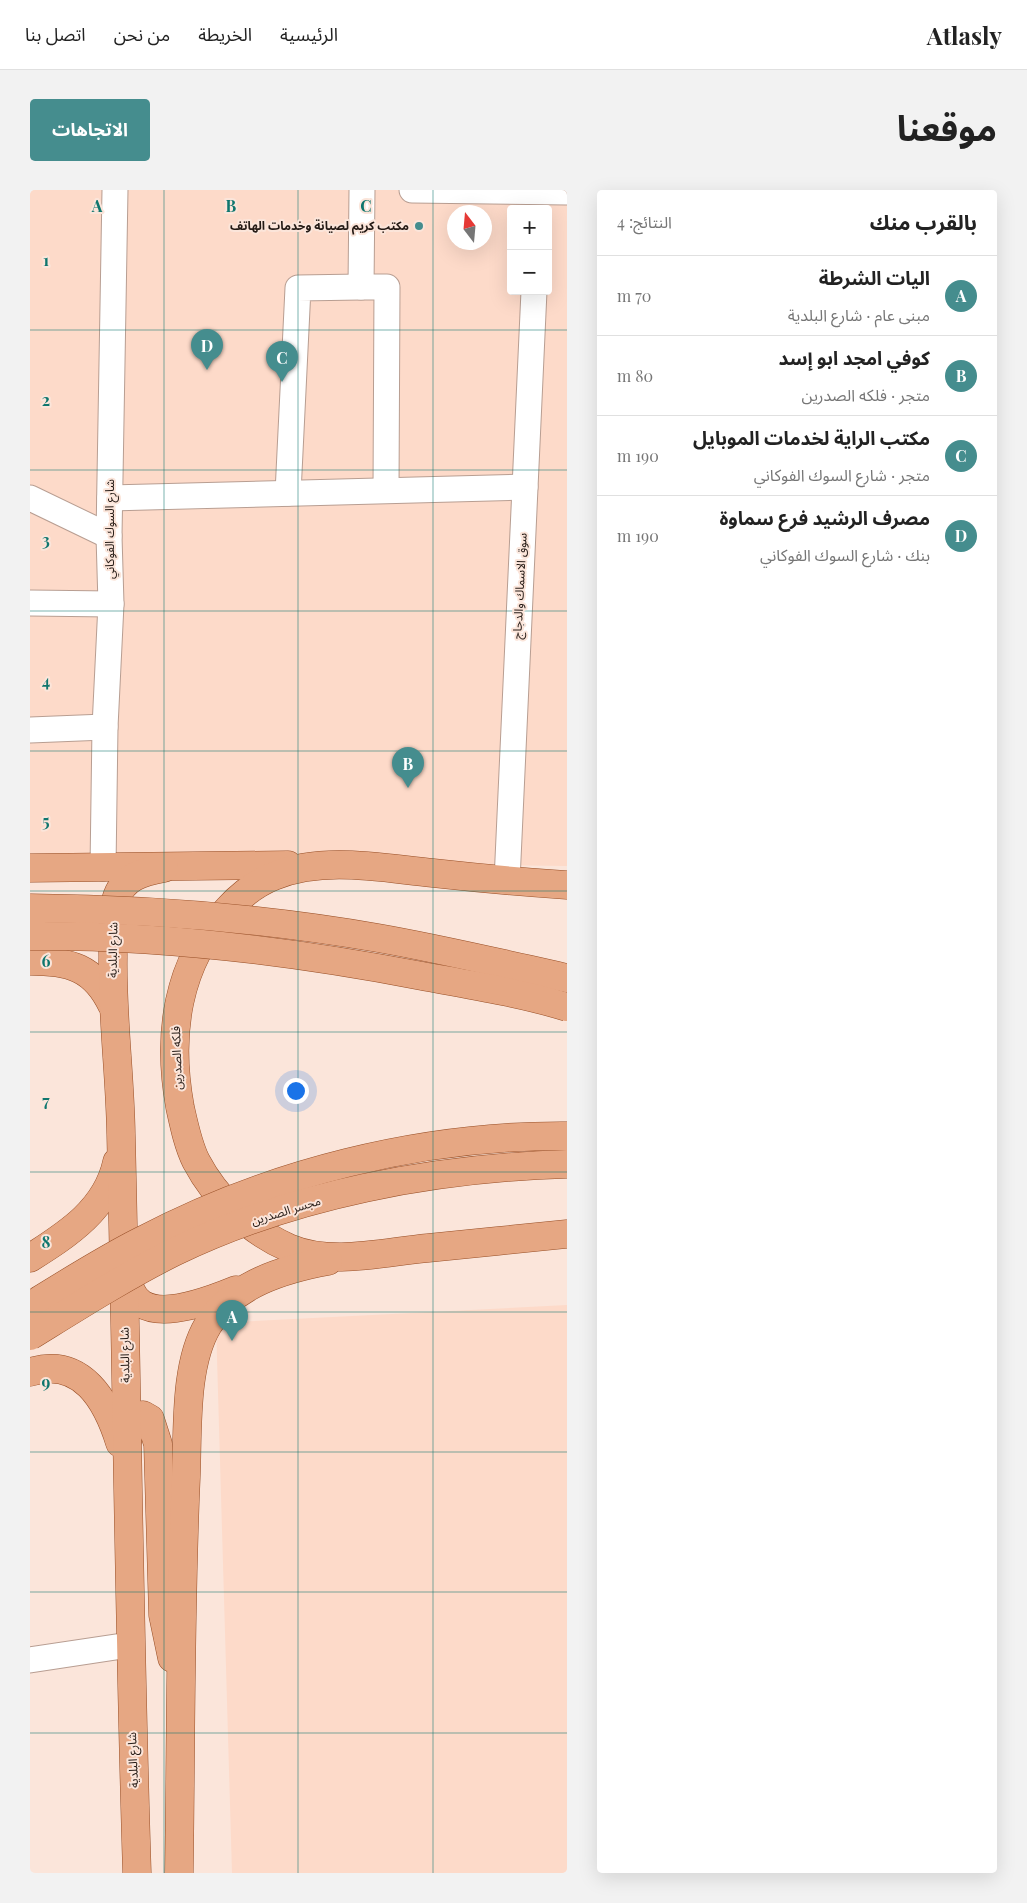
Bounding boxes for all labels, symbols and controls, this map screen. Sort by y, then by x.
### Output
text: Atlasly [927,19,1002,51]
text: اتصل بنا [25,22,86,46]
text: من نحن [114,22,170,46]
text: الخريطة [198,22,252,46]
text: الرئيسية [280,22,338,46]
button: الاتجاهات [30,99,150,161]
text: موقعنا [897,103,997,150]
text: A [91,195,103,216]
text: B [226,195,237,216]
text: C [360,195,372,216]
north arrow [447,205,492,250]
map controls [507,205,552,295]
button: + [507,205,552,250]
text: بالقرب منك [870,207,977,235]
text: النتائج: 4 [617,211,672,232]
place label: مكتب كريم لصيانة وخدمات الهاتف [230,217,409,235]
marker: مكتب كريم لصيانة وخدمات الهاتف [413,220,425,232]
text: 1 [43,249,49,270]
button: − [507,250,552,295]
text: اليات الشرطة [819,264,930,290]
text: 70 m [617,285,651,306]
text: A [956,285,966,306]
text: مبنى عام · شارع البلدية [788,304,930,325]
pin: D [191,329,223,370]
pin: C [266,341,298,382]
text: كوفي امجد ابو إسد [779,344,930,370]
text: 80 m [617,365,653,386]
text: B [956,365,966,386]
text: متجر · فلكه الصدرين [802,384,930,405]
text: 2 [42,389,50,410]
text: مكتب الراية لخدمات الموبايل [693,424,930,450]
text: 190 m [617,445,659,466]
text: C [955,445,967,466]
text: متجر · شارع السوك الفوكاني [754,464,930,485]
street label: شارع السوك الفوكاني [101,479,120,579]
text: مصرف الرشيد فرع سماوة [719,504,930,530]
text: 190 m [617,525,659,546]
text: D [955,525,967,546]
text: 3 [42,529,50,550]
street label: سوق الاسماك والدجاج [508,532,532,640]
text: بنك · شارع السوك الفوكاني [760,544,930,565]
text: 4 [42,670,50,691]
pin: B [392,747,424,788]
text: 5 [42,810,50,831]
street label: شارع البلدية [104,922,122,978]
text: 6 [42,950,51,971]
street label: فلكه الصدرين [167,1026,185,1090]
your location [283,1078,309,1104]
text: 7 [42,1090,50,1111]
street label: مجسر الصدرين [249,1192,323,1228]
text: 8 [42,1231,51,1252]
pin: A [216,1300,248,1341]
street label: شارع البلدية [116,1327,134,1383]
text: 9 [42,1371,51,1392]
street label: شارع البلدية [123,1732,143,1788]

